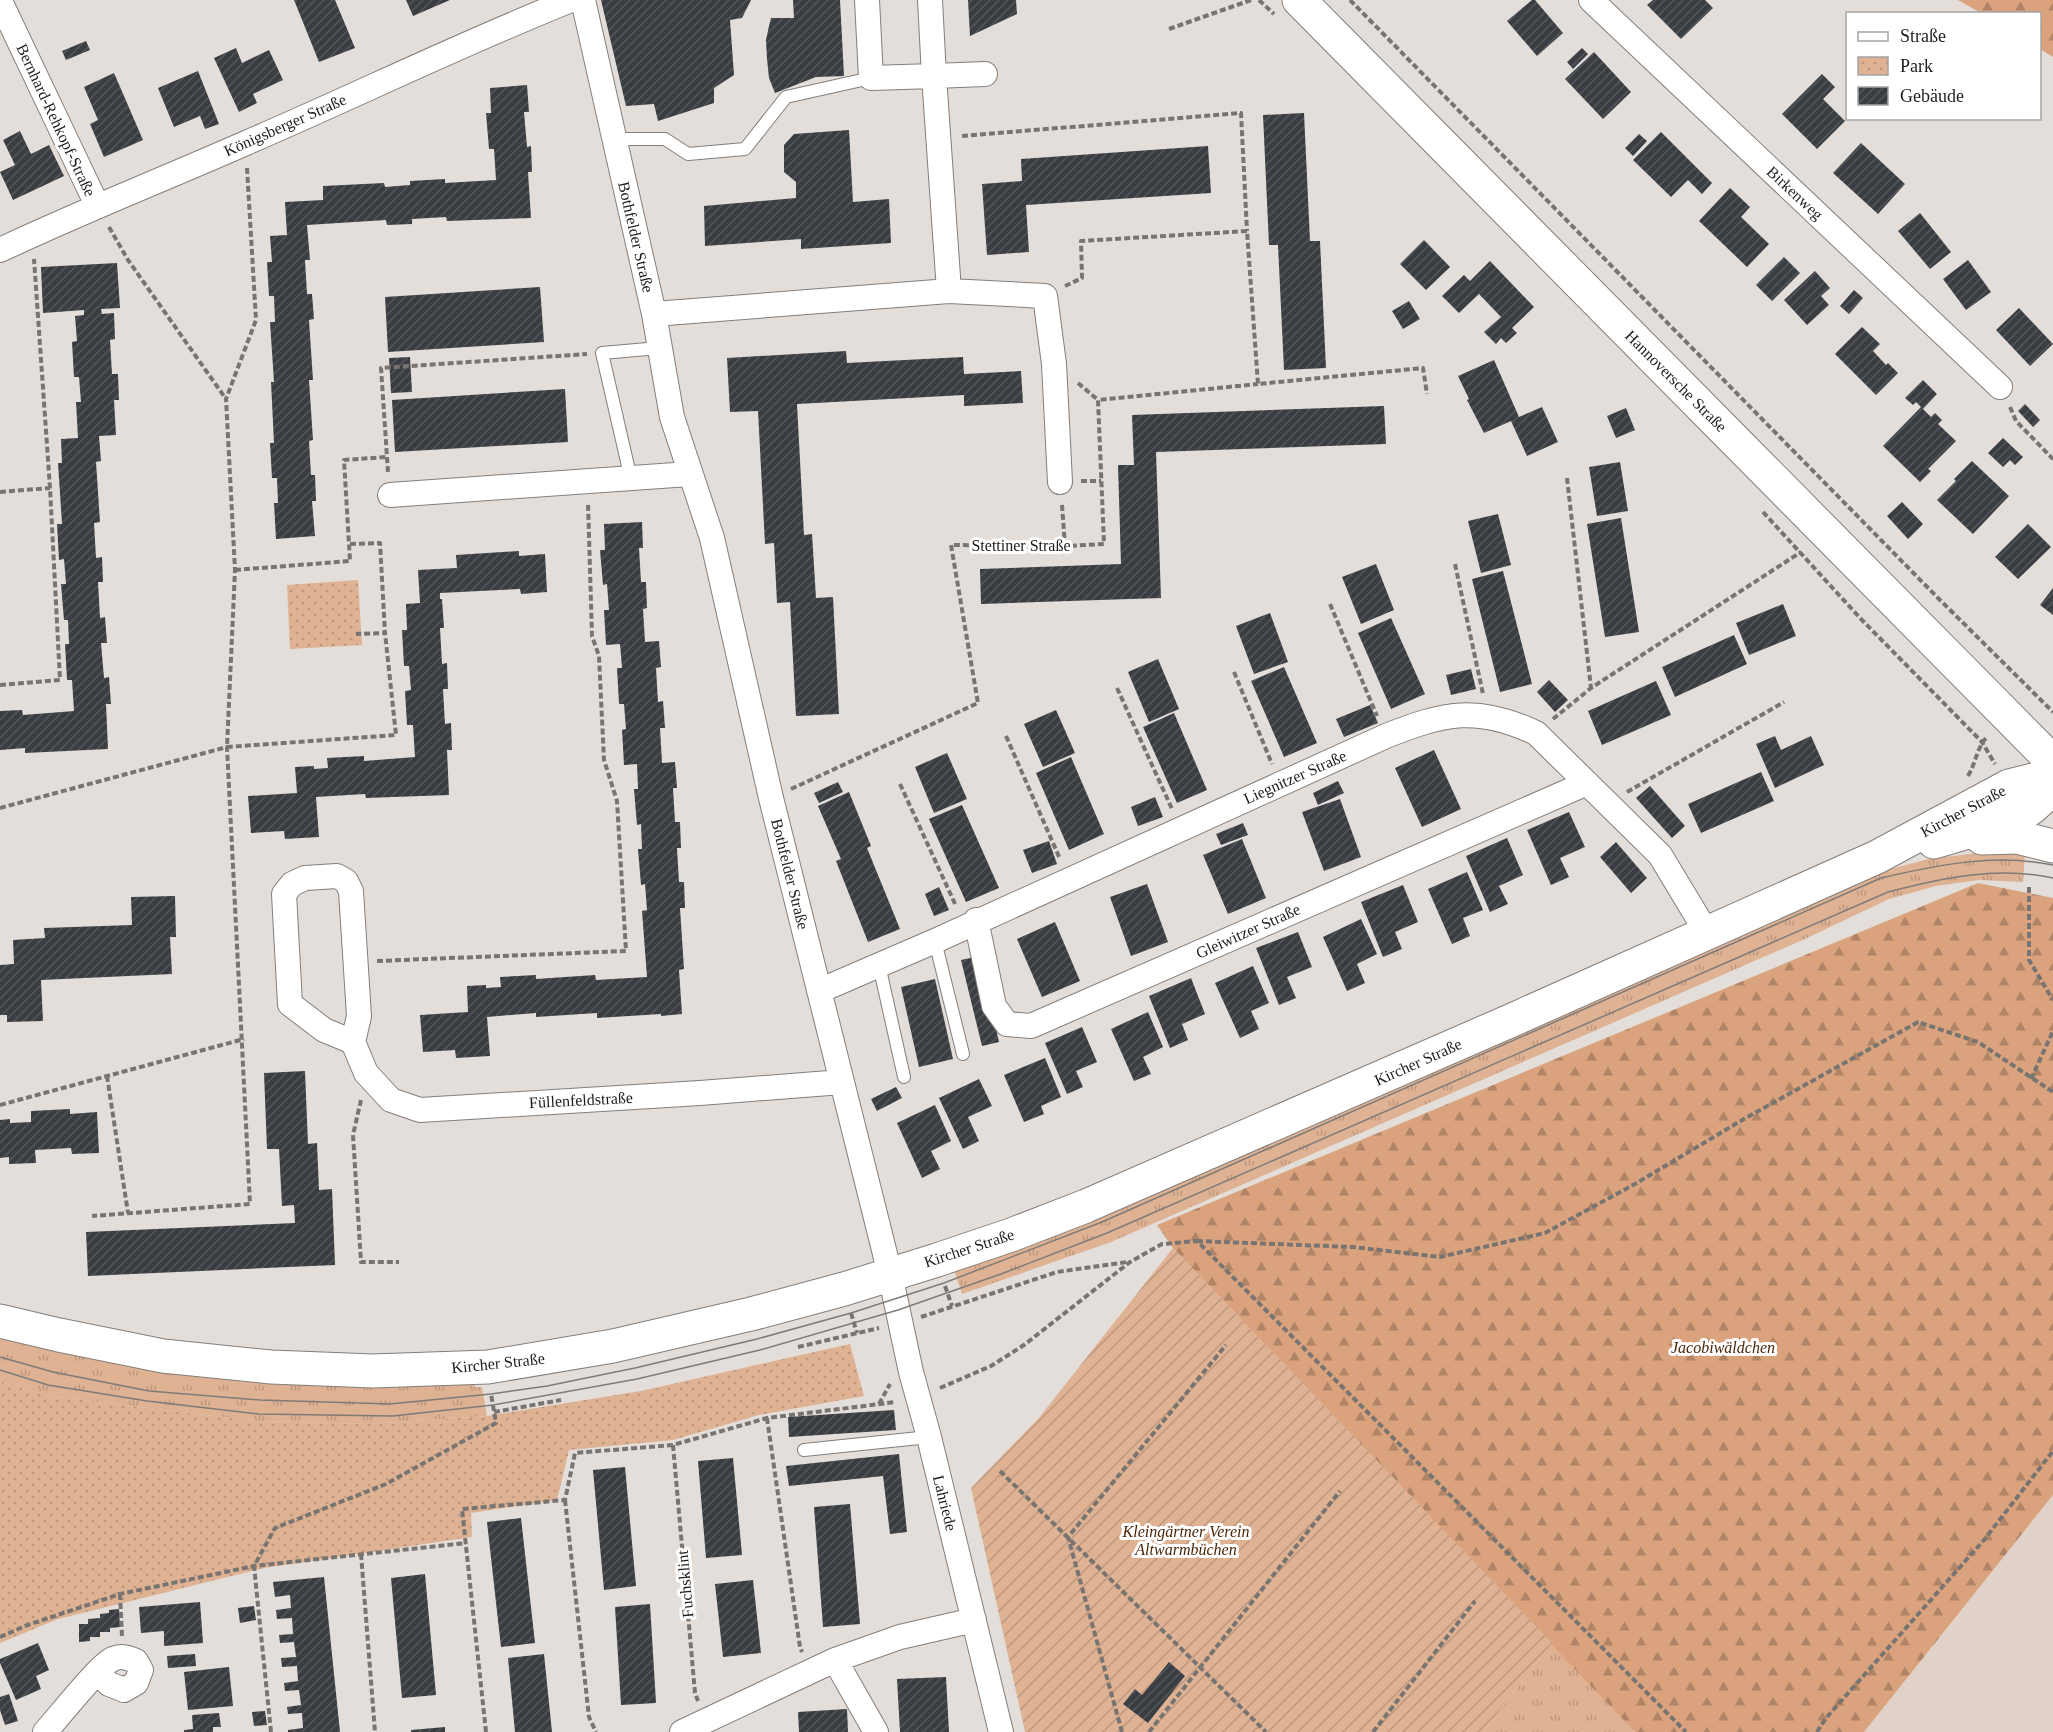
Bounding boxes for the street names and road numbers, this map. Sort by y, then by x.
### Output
street label: Bernhard-Rehkopf-Straße [12,41,99,199]
street label: Königsberger Straße [221,90,349,160]
street label: Birkenweg [1763,163,1826,224]
street label: Bothfelder Straße [615,180,657,294]
street label: Hannoversche Straße [1622,327,1730,435]
street label: Stettiner Straße [971,537,1071,554]
street label: Liegnitzer Straße [1241,747,1349,808]
street label: Kircher Straße [1918,781,2008,841]
street label: Bothfelder Straße [768,817,812,931]
street label: Gleiwitzer Straße [1193,900,1303,962]
street label: Kircher Straße [1372,1035,1464,1089]
street label: Füllenfeldstraße [529,1089,633,1111]
street label: Kircher Straße [922,1225,1016,1271]
street label: Kircher Straße [451,1350,545,1376]
street label: Lahriede [930,1473,960,1533]
street label: Fuchsklint [674,1549,696,1618]

